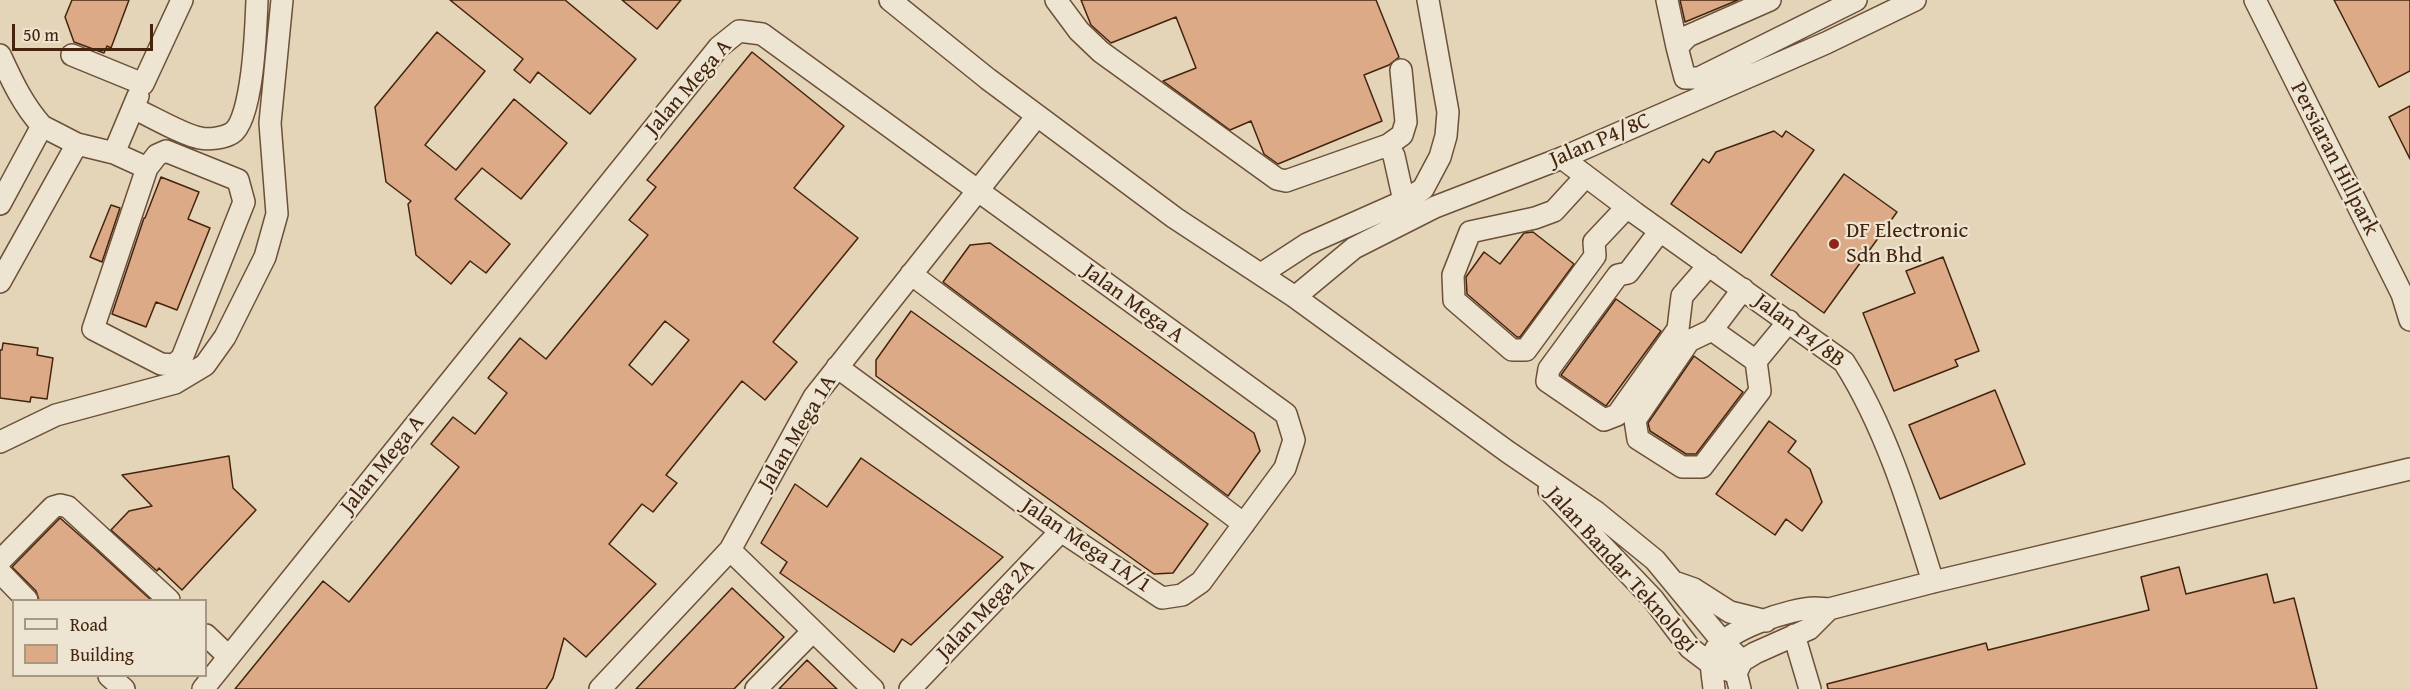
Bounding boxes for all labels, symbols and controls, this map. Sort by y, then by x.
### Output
scale bar [15,12,156,50]
text: 50 m [23,21,59,48]
street label: Jalan Mega A [640,34,738,142]
street label: Persiaran Hillpark [2284,78,2384,240]
street label: Jalan P4/8C [1546,108,1654,174]
place label: DF Electronic Sdn Bhd [1846,218,1968,270]
marker: DF Electronic Sdn Bhd [1827,237,1841,251]
street label: Jalan Mega A [1077,258,1189,350]
street label: Jalan P4/8B [1748,288,1850,374]
street label: Jalan Mega 1A [753,371,843,495]
street label: Jalan Mega A [335,410,431,520]
street label: Jalan Bandar Teknologi [1540,482,1702,658]
street label: Jalan Mega 1A/1 [1016,493,1156,599]
street label: Jalan Mega 2A [931,554,1041,666]
legend [12,599,207,677]
text: Road [70,611,108,638]
text: Building [70,641,134,668]

